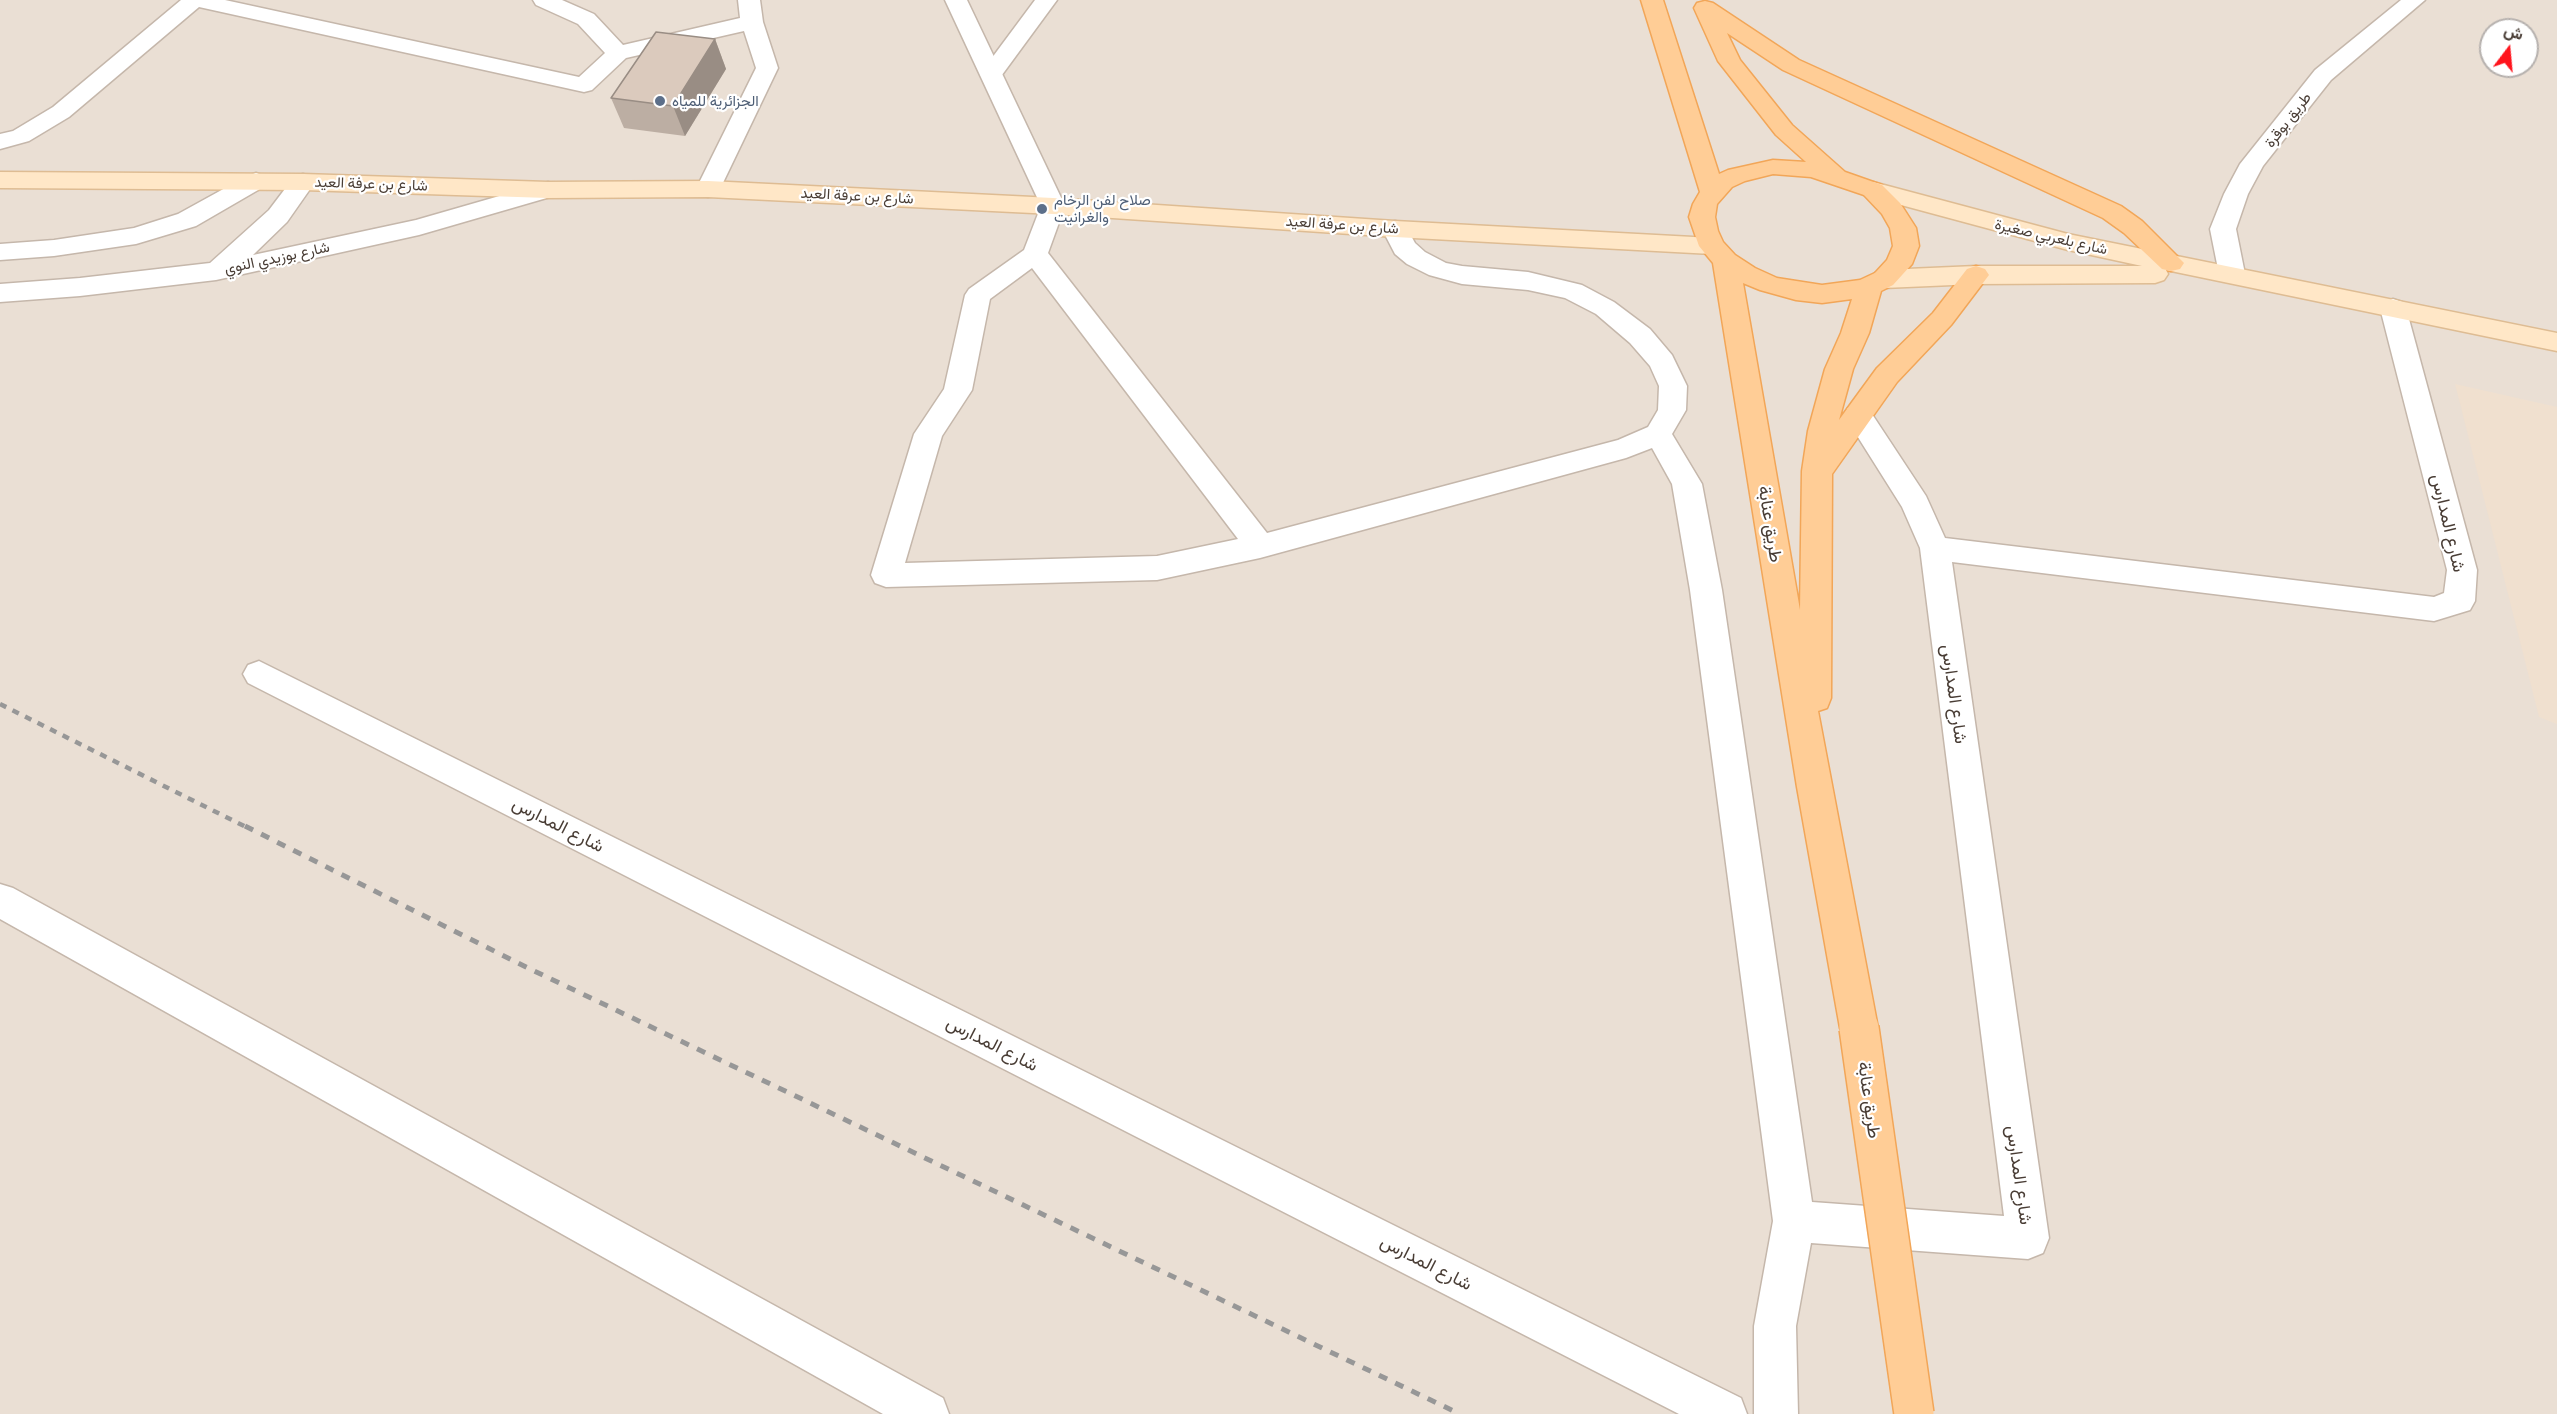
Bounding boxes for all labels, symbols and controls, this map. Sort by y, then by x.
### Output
north arrow [2479,18,2539,78]
text: ش [2502,20,2525,44]
street label: طريق بوقرة [2261,89,2315,151]
place label: الجزائرية للمياه [672,92,759,110]
marker: الجزائرية للمياه [653,94,667,108]
street label: شارع بن عرفة العيد [314,173,428,195]
street label: شارع بن عرفة العيد [800,184,914,208]
place label: صلاح لفن الرخام والغرانيت [1054,191,1151,226]
marker: صلاح لفن الرخام والغرانيت [1035,202,1049,216]
street label: شارع بن عرفة العيد [1285,212,1399,238]
street label: شارع بلعربي صغيرة [1993,215,2109,259]
street label: شارع بوزيدي النوي [223,238,331,278]
street label: شارع المدارس [2426,472,2470,574]
street label: طريق عنابة [1753,484,1787,564]
street label: شارع المدارس [1936,643,1972,745]
street label: شارع المدارس [509,793,607,857]
street label: شارع المدارس [943,1012,1041,1076]
street label: طريق عنابة [1853,1060,1885,1140]
street label: شارع المدارس [2001,1124,2037,1226]
street label: شارع المدارس [1377,1231,1475,1295]

